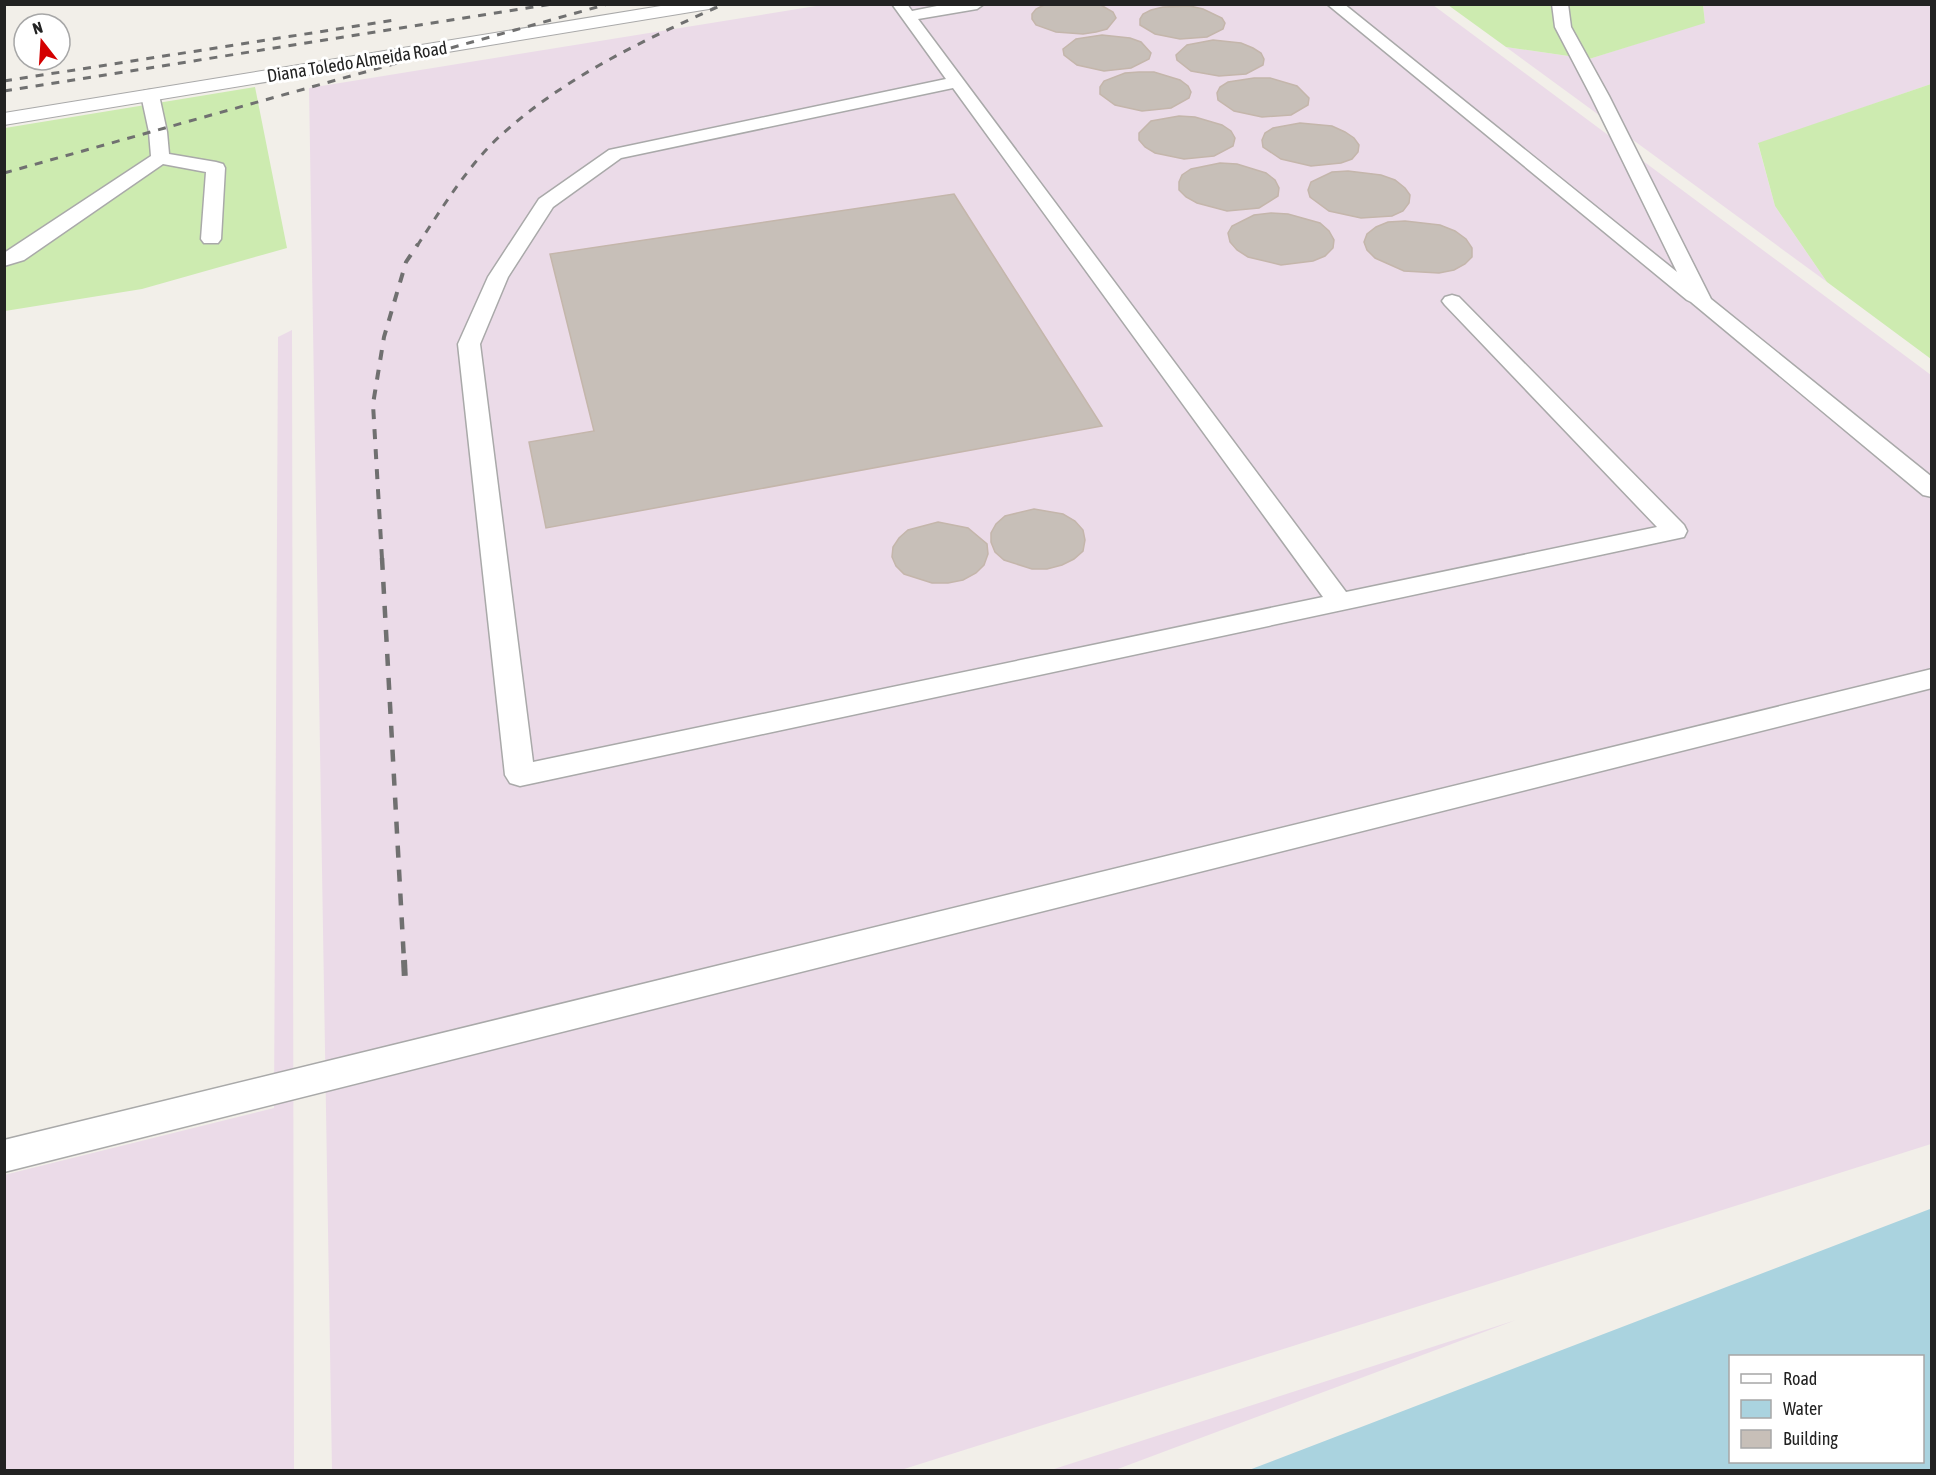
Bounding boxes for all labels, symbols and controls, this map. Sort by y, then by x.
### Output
north arrow [12,12,72,72]
text: N [30,18,45,38]
street label: Diana Toledo Almeida Road [265,37,449,86]
legend [1729,1355,1924,1463]
text: Road [1783,1368,1817,1389]
text: Water [1783,1398,1823,1419]
text: Building [1783,1428,1838,1449]

